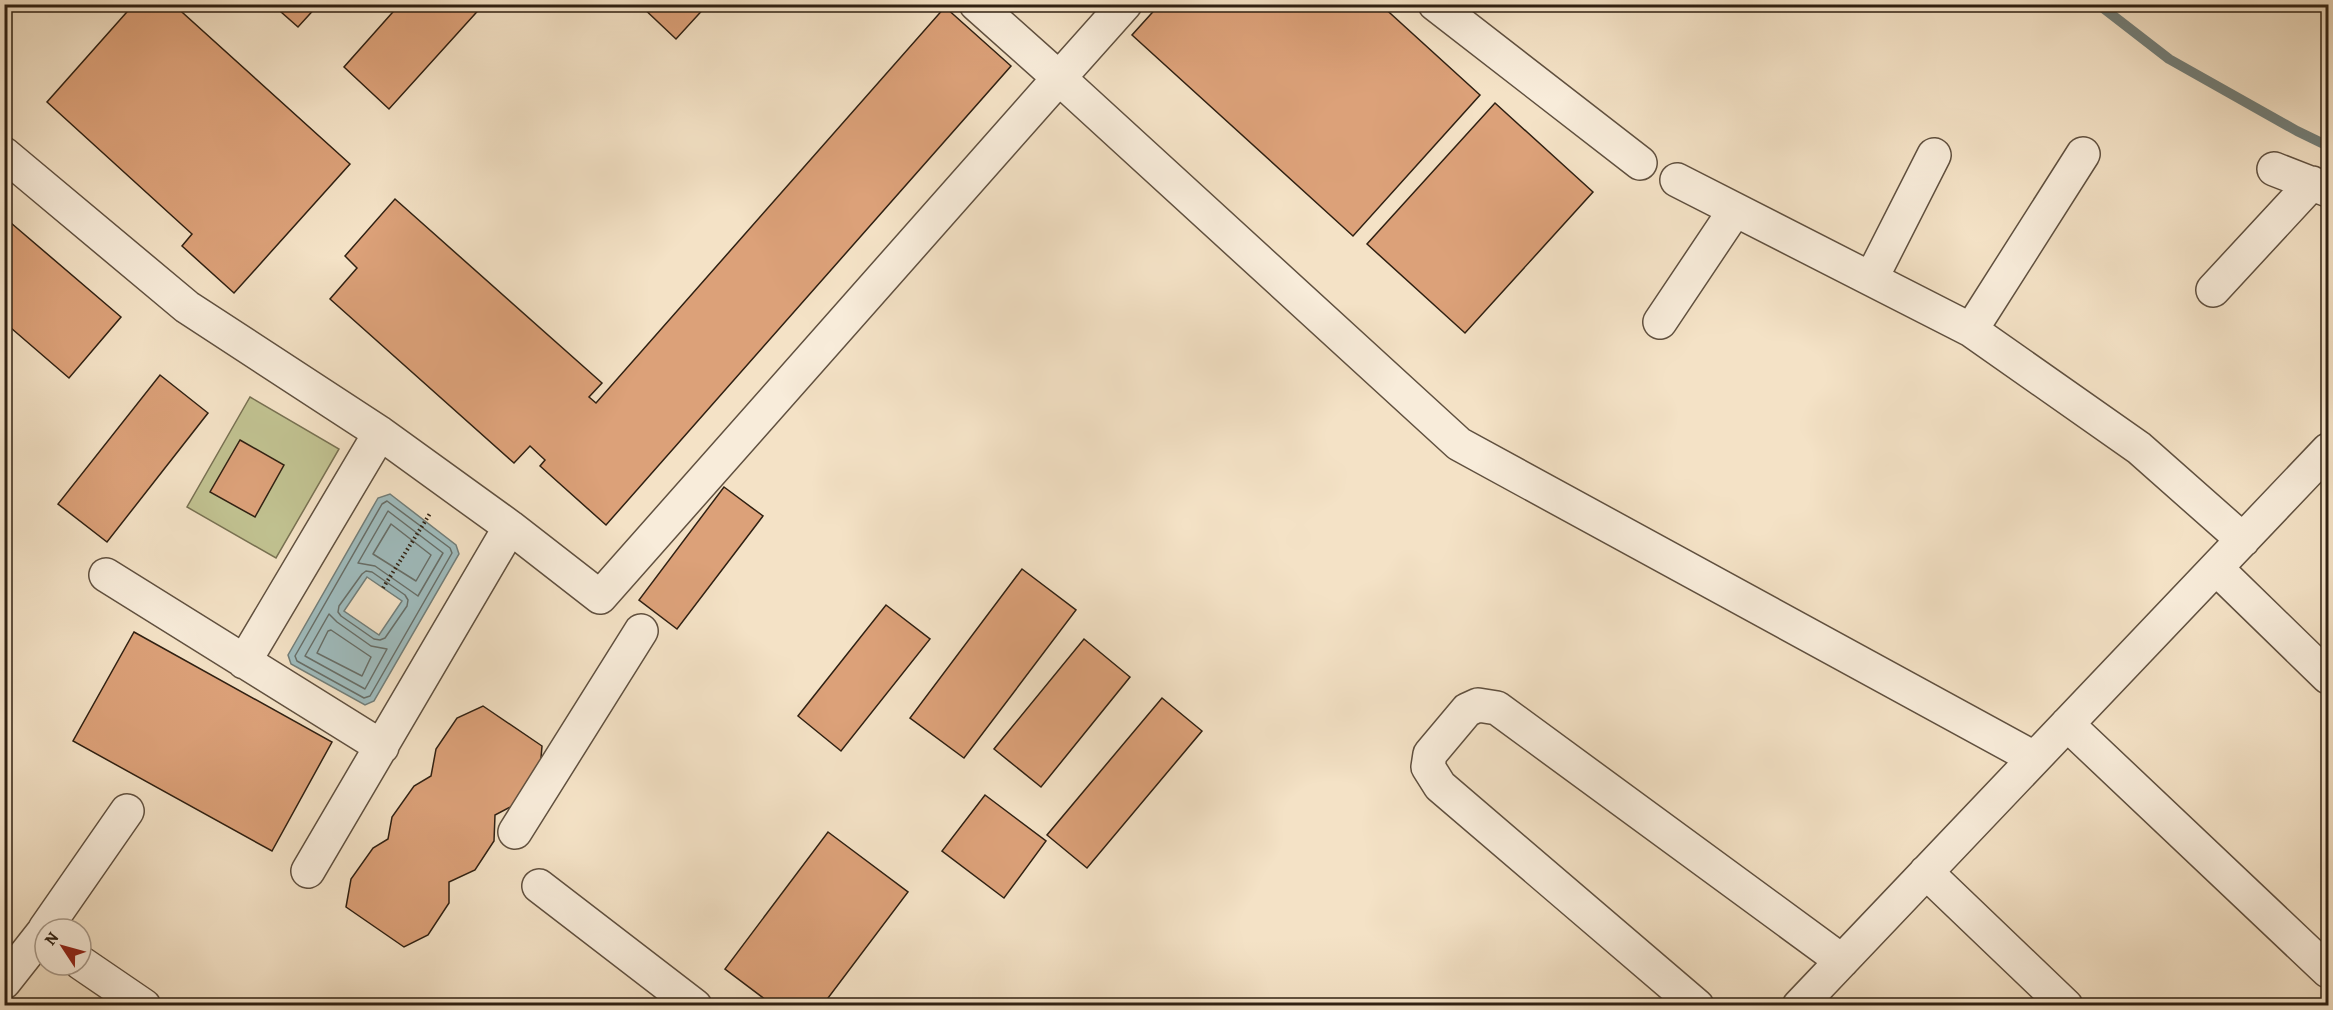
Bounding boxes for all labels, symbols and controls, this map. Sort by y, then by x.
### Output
north arrow [33,917,93,977]
text: N [39,927,64,950]

